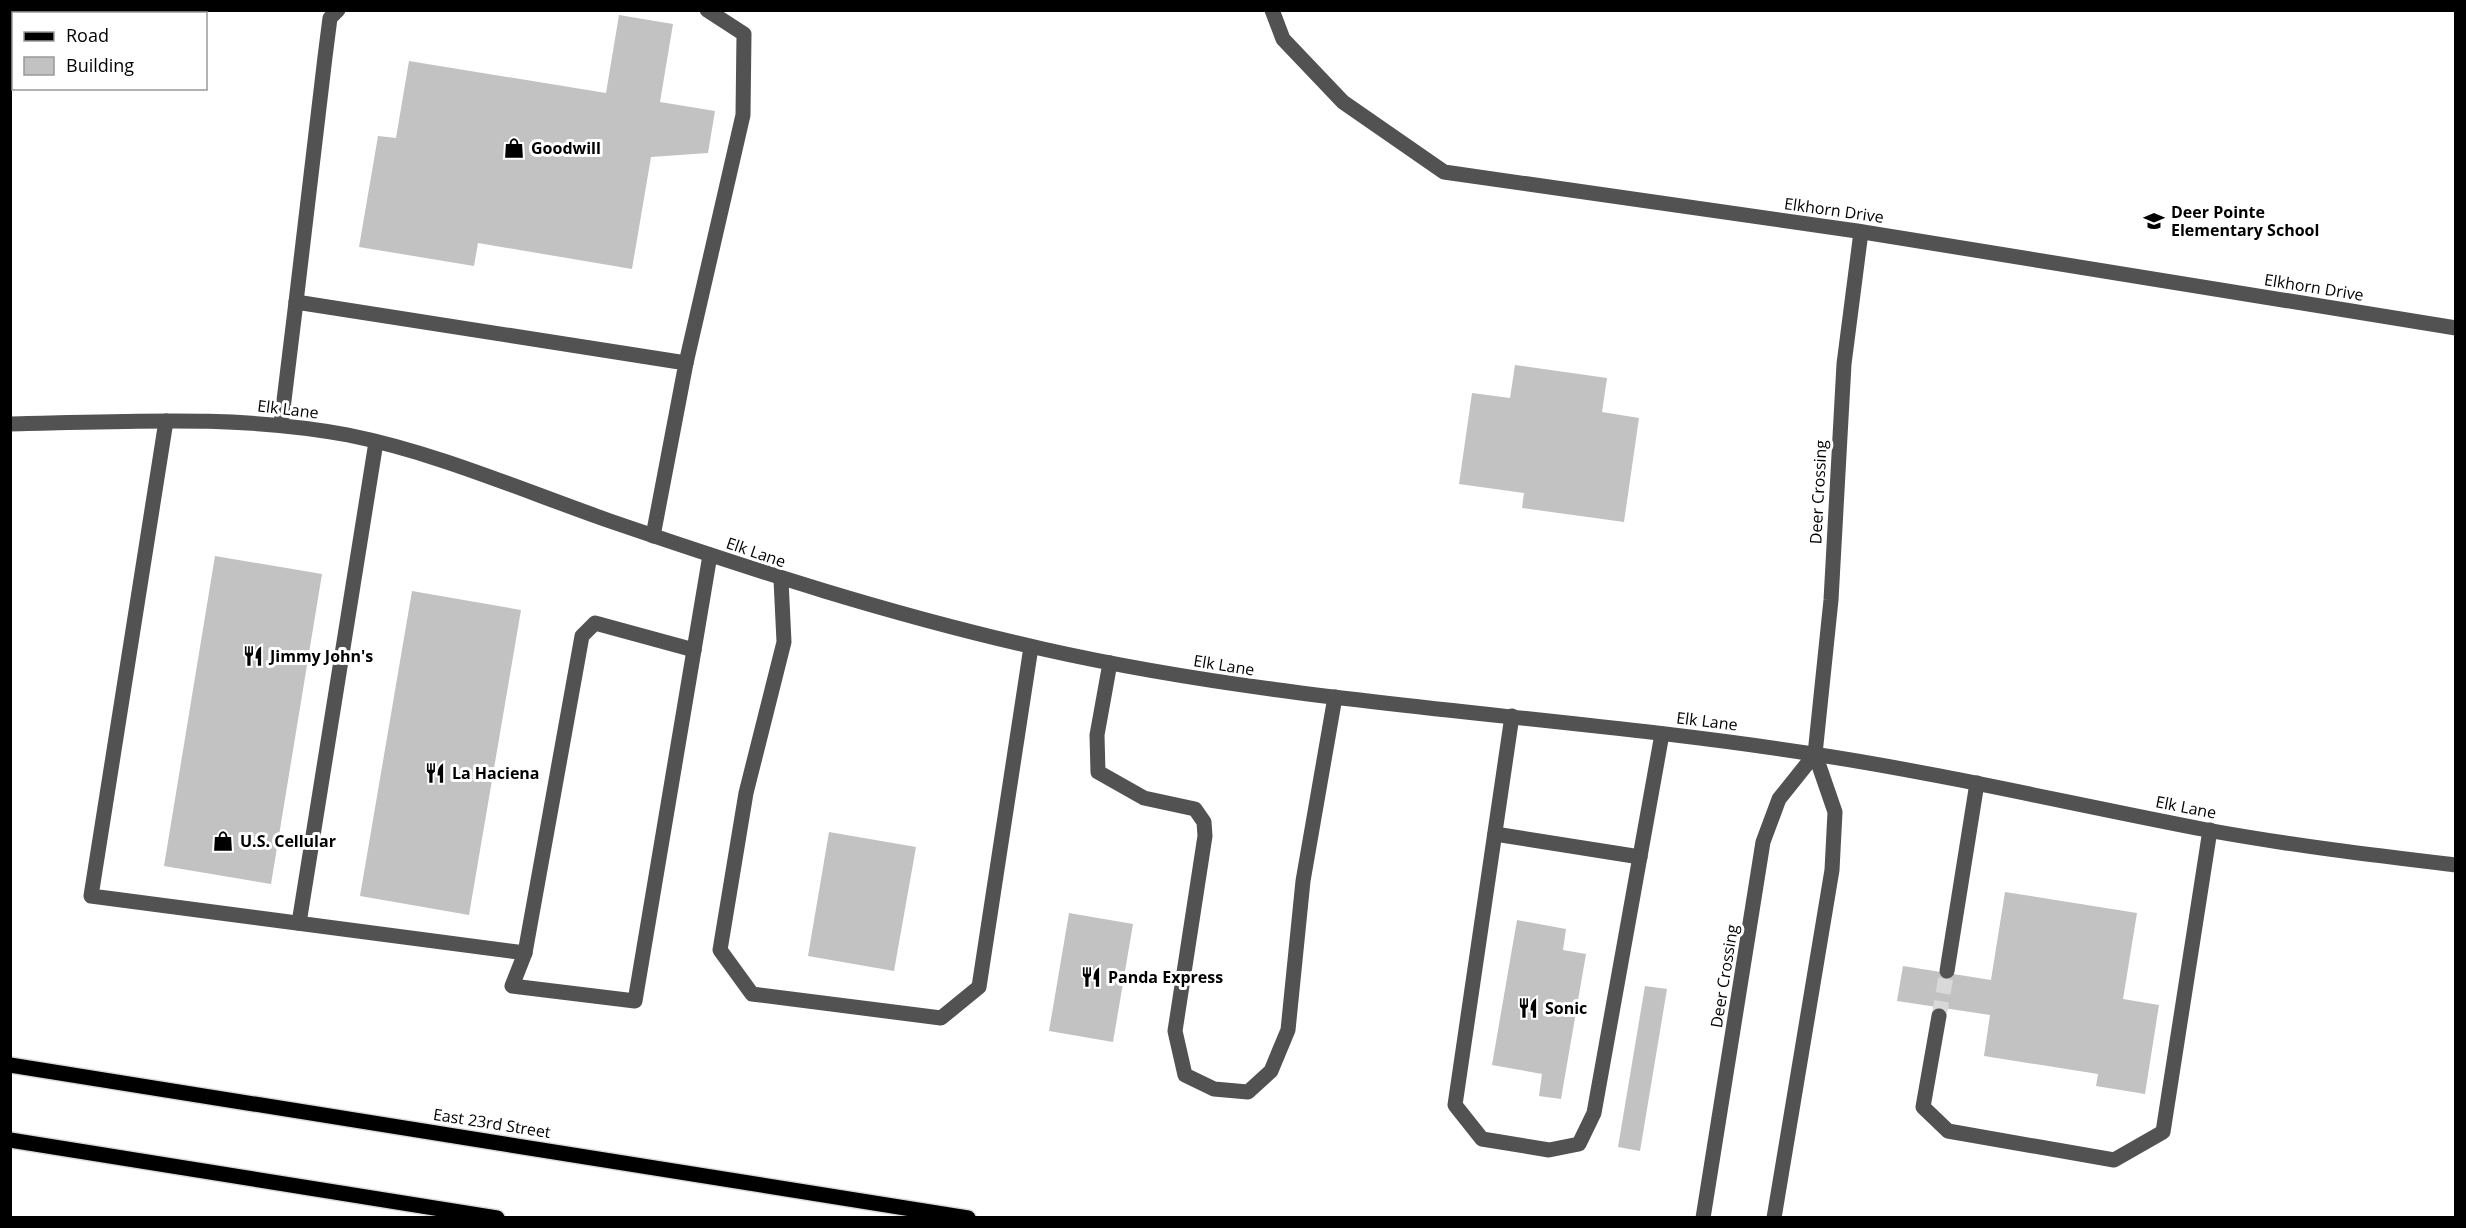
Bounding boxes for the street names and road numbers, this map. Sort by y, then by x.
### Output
street label: Elkhorn Drive [1783,192,1885,228]
street label: Elkhorn Drive [2263,268,2365,306]
street label: Elk Lane [256,394,320,424]
street label: Deer Crossing [1804,439,1832,545]
street label: Elk Lane [723,532,789,572]
street label: Elk Lane [1192,649,1256,681]
street label: Elk Lane [1675,706,1739,736]
street label: Elk Lane [2154,790,2218,824]
street label: Deer Crossing [1705,922,1743,1029]
street label: East 23rd Street [432,1103,553,1143]

